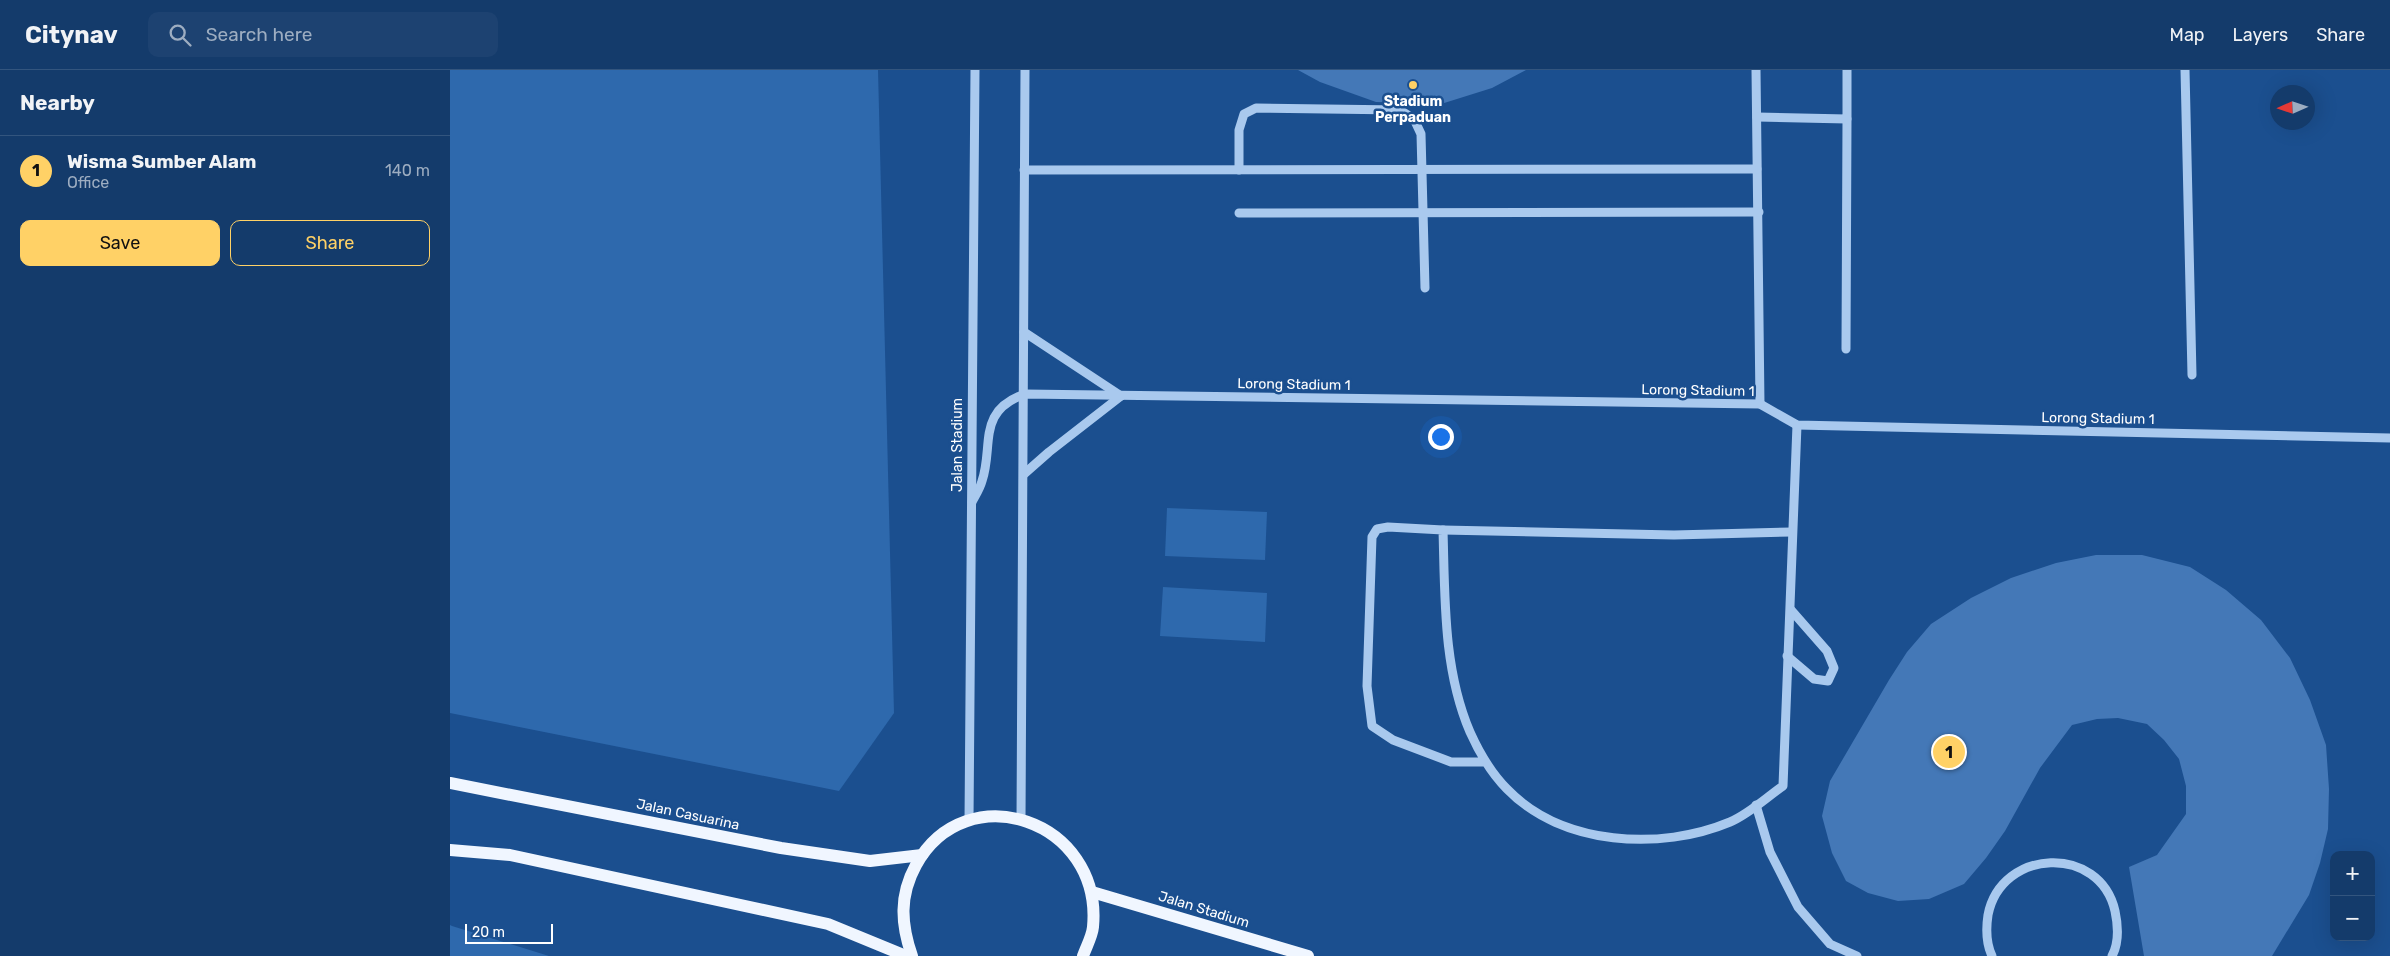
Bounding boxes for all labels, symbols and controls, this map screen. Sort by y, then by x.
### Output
search box [148,12,498,57]
text: Citynav [25,21,118,49]
icon: search [166,21,194,49]
text: Search here [206,23,312,46]
text: Map [2170,24,2205,46]
text: Layers [2233,24,2288,46]
text: Share [2316,24,2365,46]
marker: Stadium Perpaduan [1407,79,1419,91]
north arrow [2270,85,2315,130]
text: Nearby [20,90,95,115]
place label: Stadium Perpaduan [1375,93,1451,126]
text: Wisma Sumber Alam [67,150,256,173]
text: 1 [32,161,40,180]
text: 140 m [385,161,430,180]
text: Office [67,173,109,192]
button: Save [20,220,220,266]
button: Share [230,220,430,266]
street label: Lorong Stadium 1 [1237,375,1351,394]
street label: Lorong Stadium 1 [1641,381,1755,400]
street label: Jalan Stadium [949,398,966,492]
street label: Lorong Stadium 1 [2041,409,2155,428]
your location [1428,424,1454,450]
pin: 1 [1933,733,1965,771]
street label: Jalan Casuarina [635,795,741,834]
map controls [2330,851,2375,941]
button: + [2330,851,2375,896]
street label: Jalan Stadium [1156,888,1251,931]
button: − [2330,896,2375,941]
scale bar [465,921,552,944]
text: 20 m [472,924,505,941]

